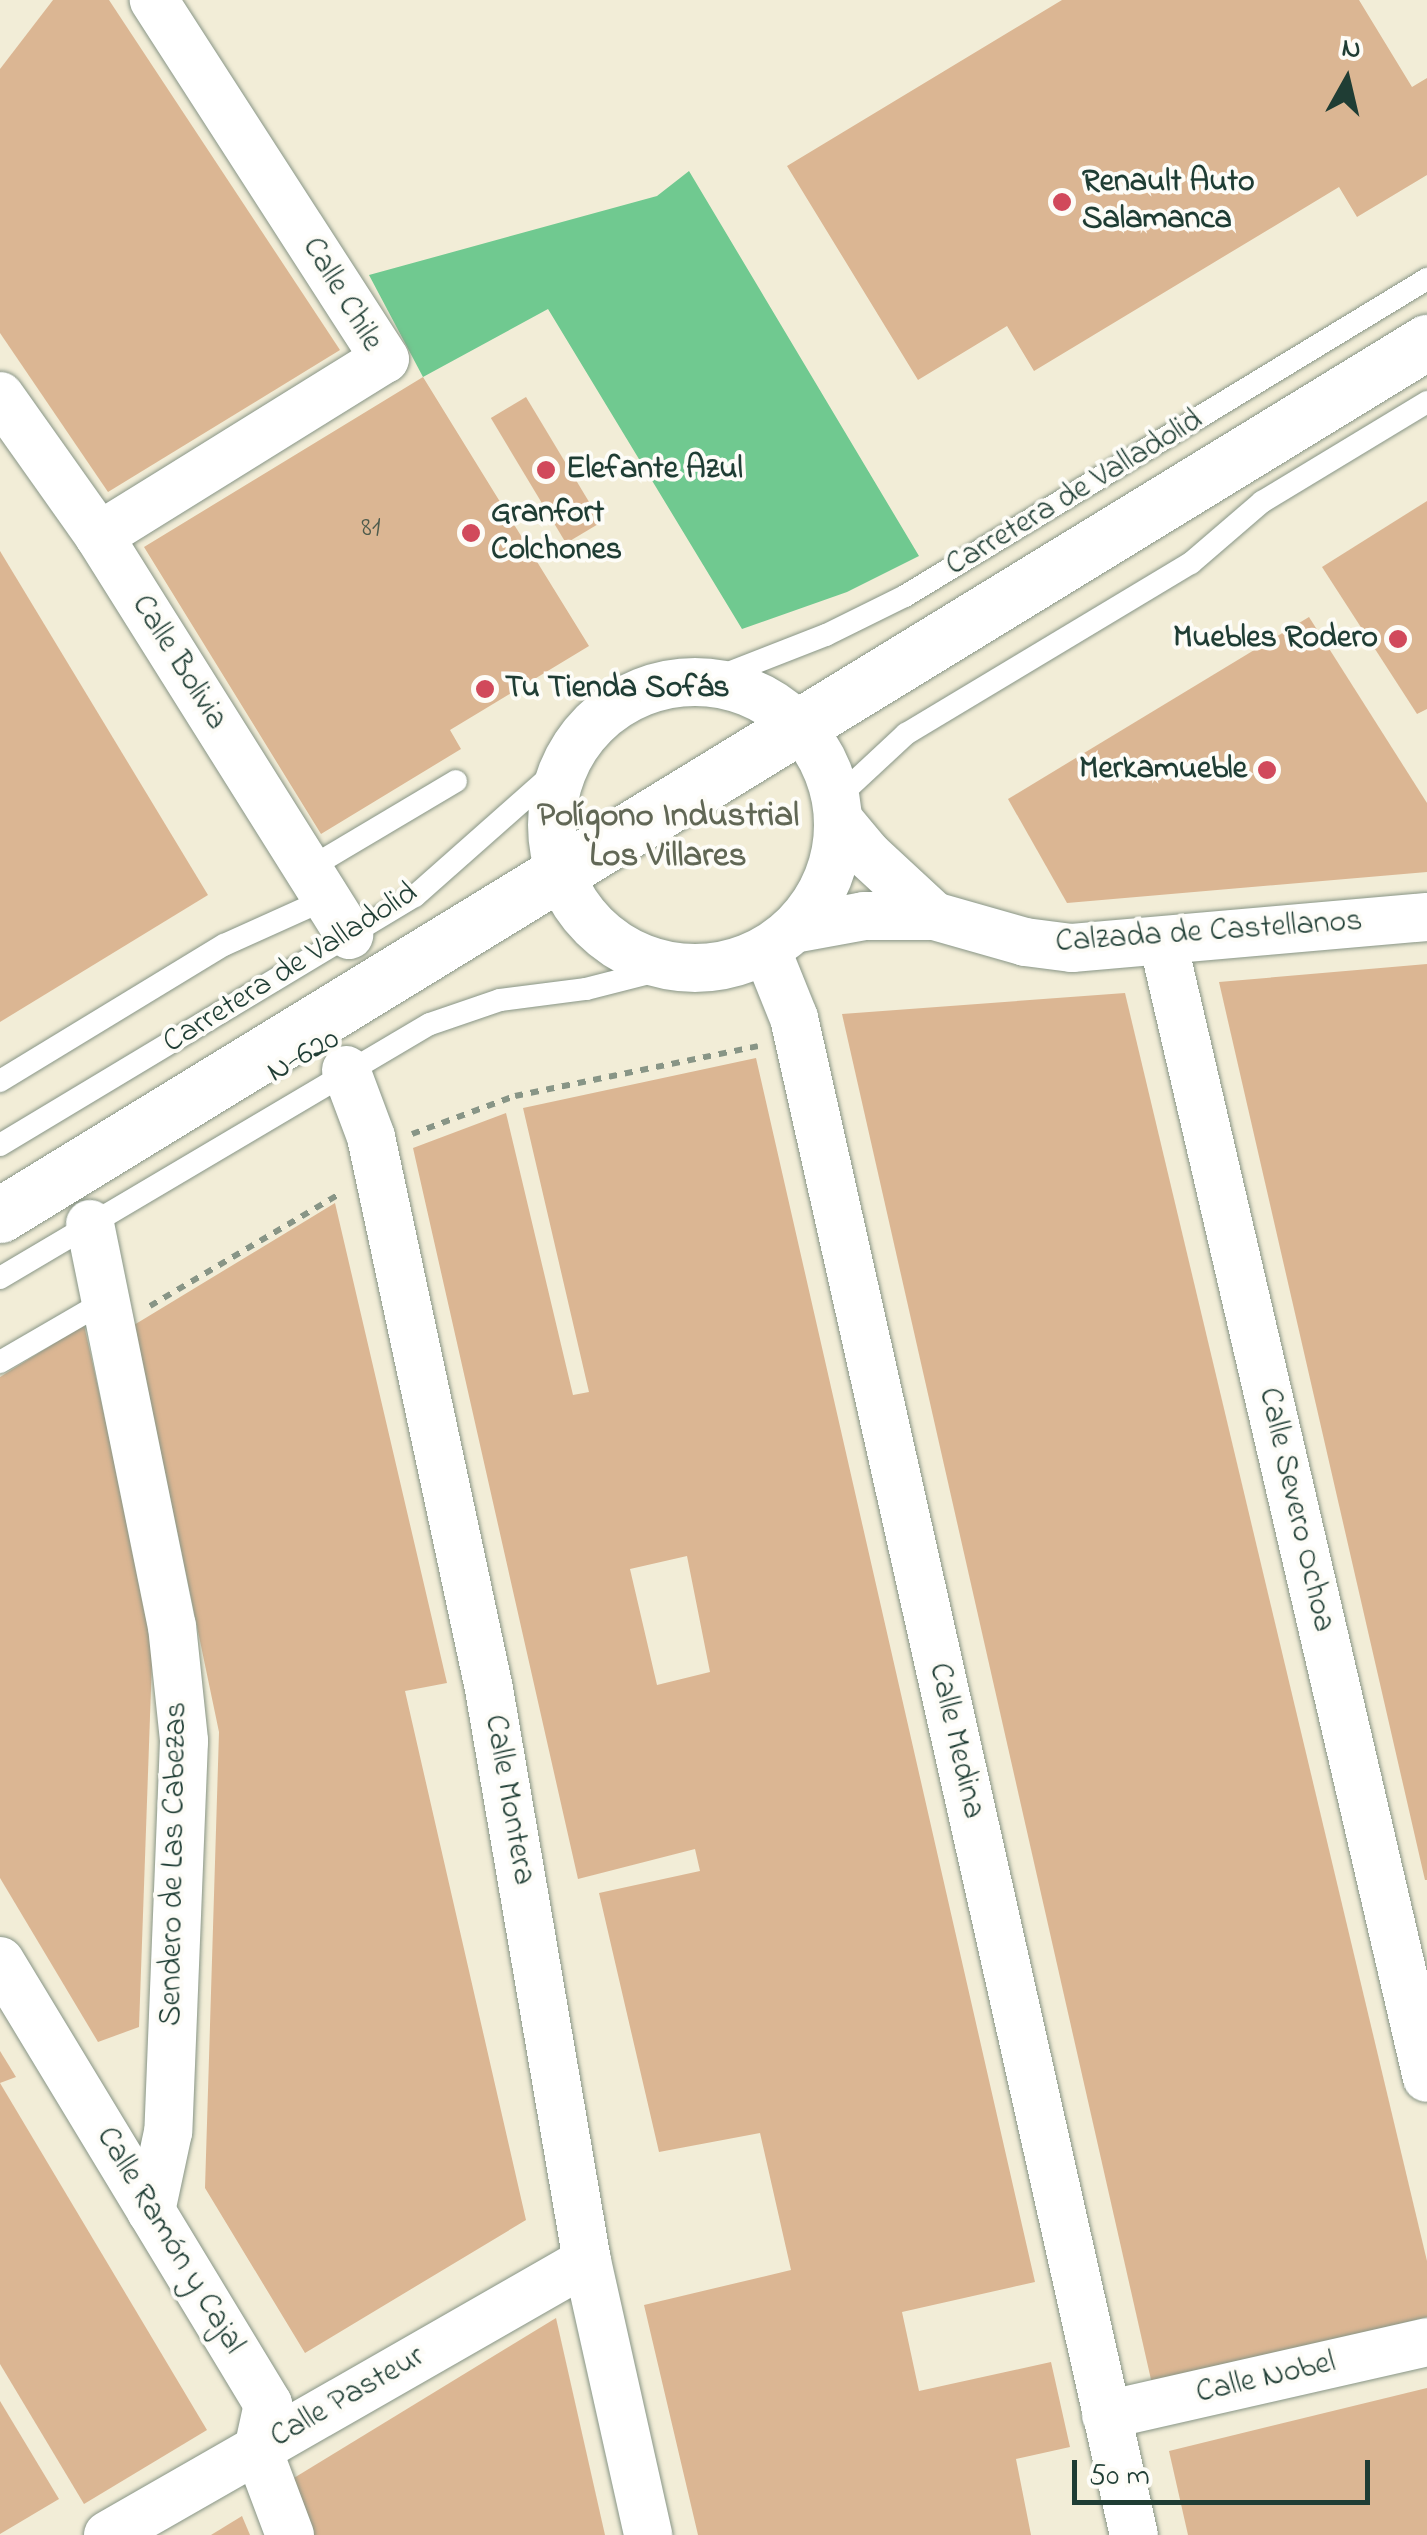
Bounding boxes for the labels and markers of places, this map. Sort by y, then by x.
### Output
place label: Renault Auto Salamanca [1082,165,1255,240]
marker: Renault Auto Salamanca [1051,191,1073,213]
place label: Elefante Azul [566,451,743,489]
marker: Elefante Azul [535,459,557,481]
place label: Granfort Colchones [491,496,622,571]
marker: Granfort Colchones [460,522,482,544]
place label: Muebles Rodero [1173,620,1378,658]
marker: Muebles Rodero [1387,628,1409,650]
place label: Tu Tienda Sofás [505,670,730,708]
marker: Tu Tienda Sofás [474,678,496,700]
place label: Merkamueble [1079,751,1247,789]
marker: Merkamueble [1256,759,1278,781]

